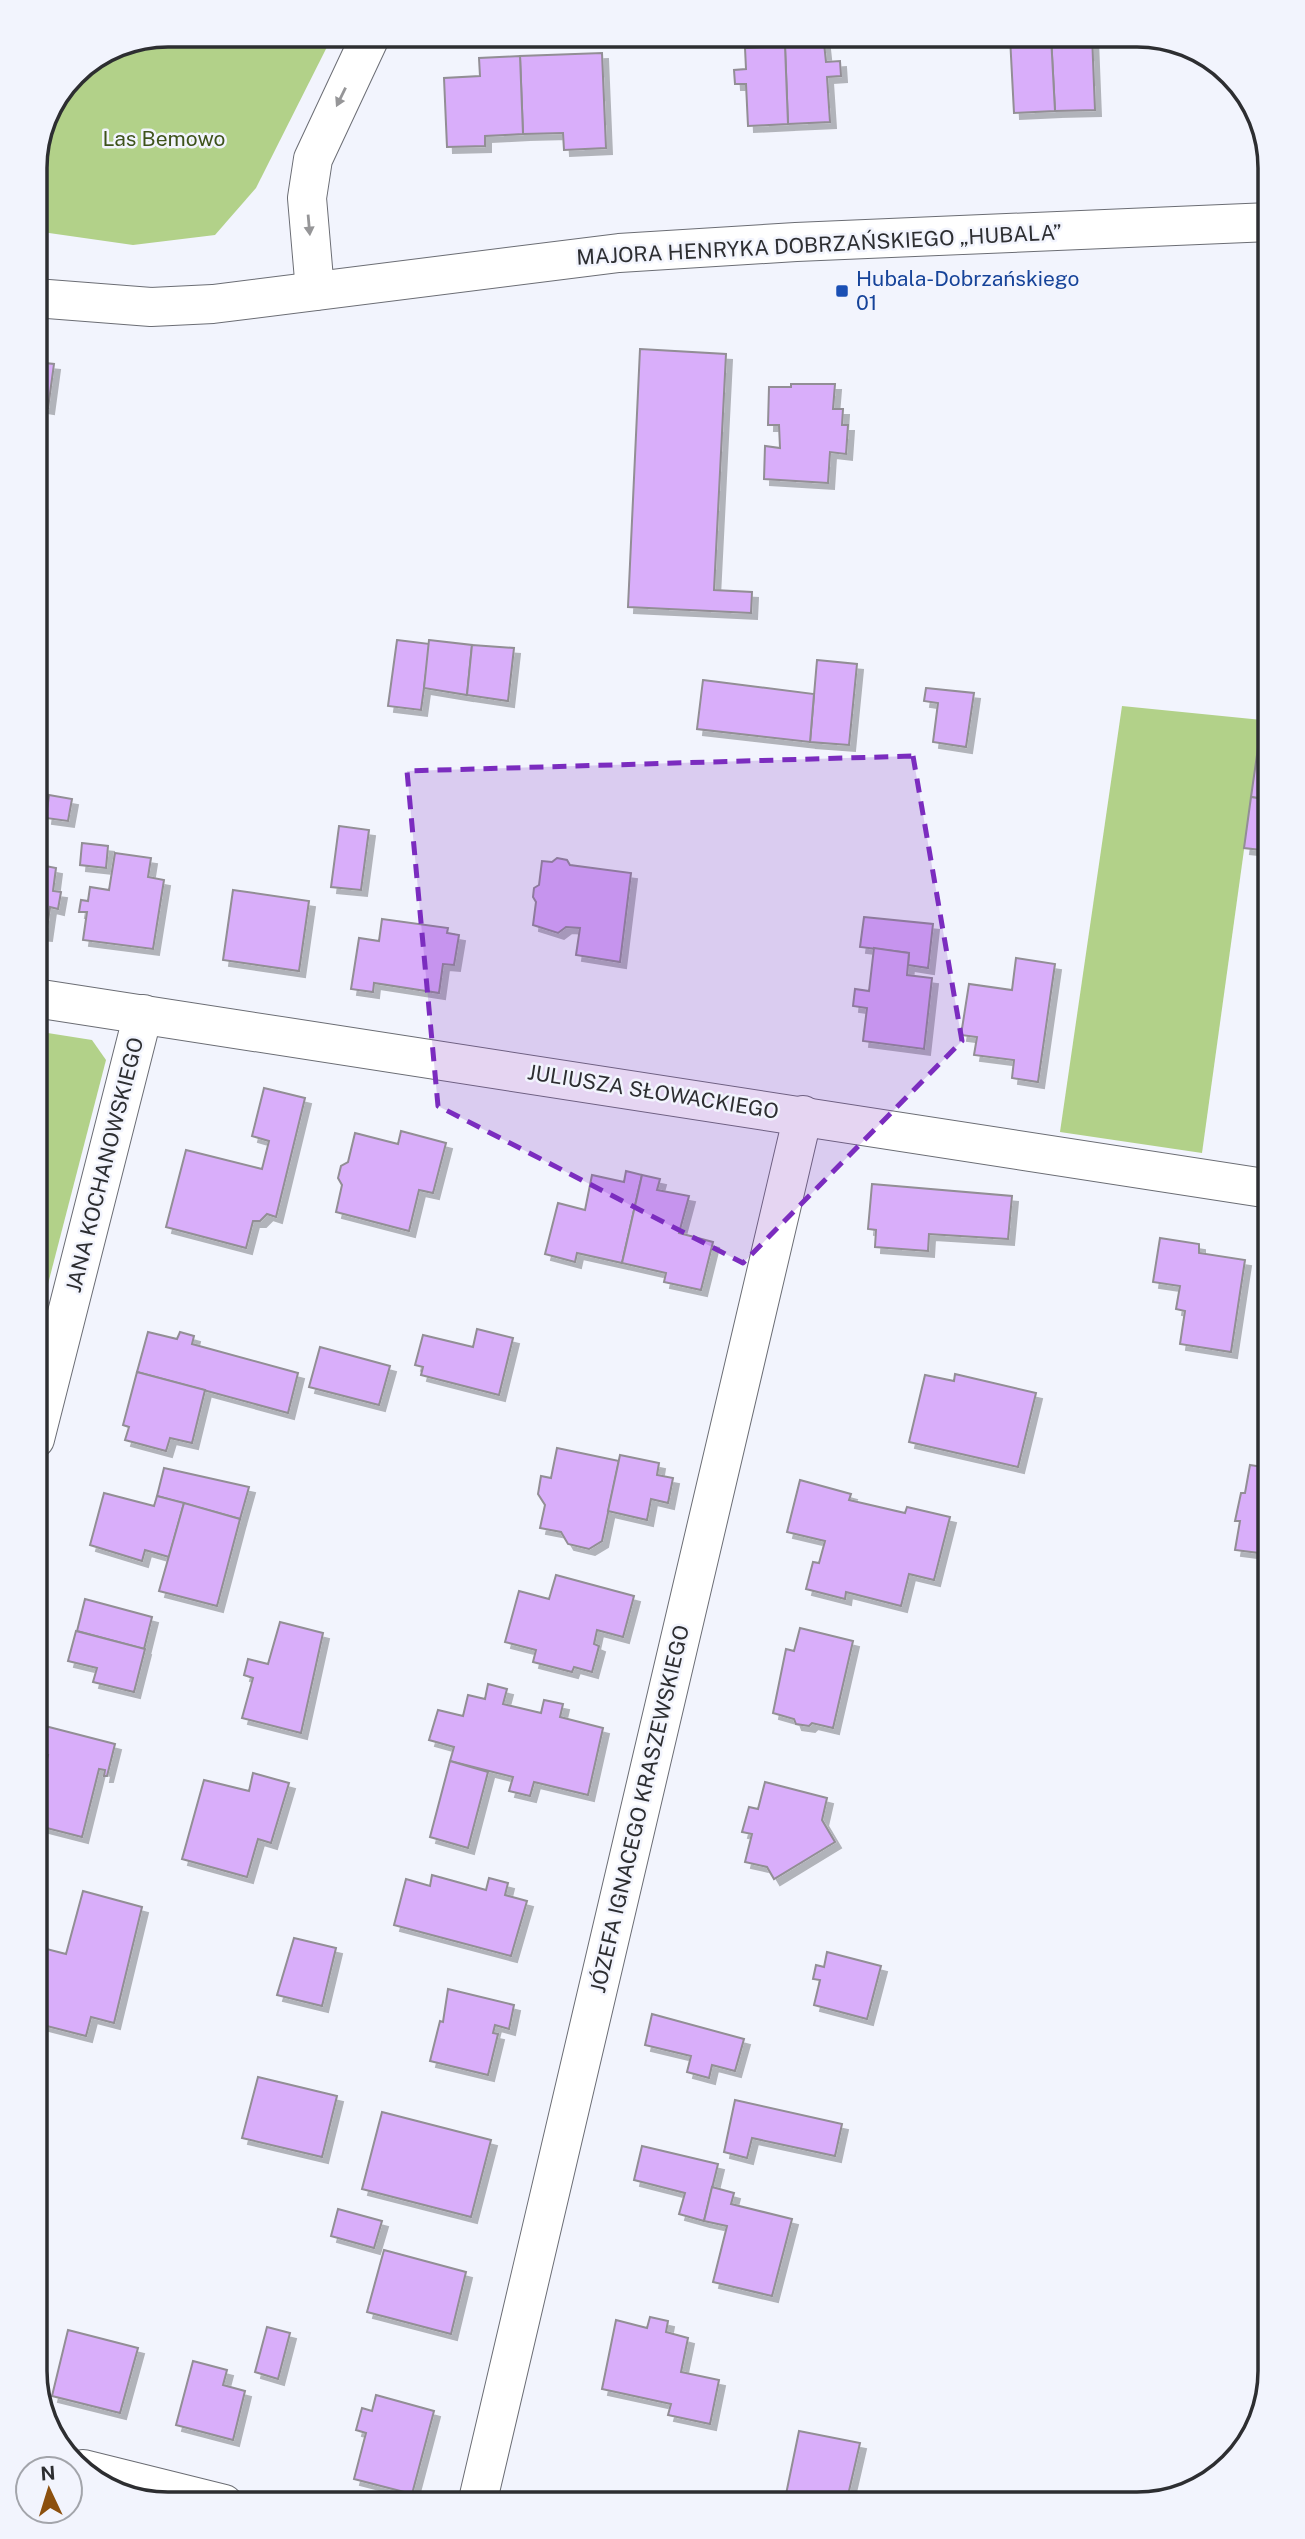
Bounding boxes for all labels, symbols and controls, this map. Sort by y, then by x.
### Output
one-way arrow [336,87,347,107]
park label: Las Bemowo [103,126,225,151]
one-way arrow [304,214,315,236]
street label: MAJORA HENRYKA DOBRZAŃSKIEGO „HUBALA” [576,219,1062,270]
place label: Hubala-Dobrzańskiego 01 [856,266,1079,315]
marker: Hubala-Dobrzańskiego 01 [834,283,850,299]
street label: JANA KOCHANOWSKIEGO [61,1035,148,1295]
street label: JULIUSZA SŁOWACKIEGO [526,1059,781,1124]
street label: JÓZEFA IGNACEGO KRASZEWSKIEGO [585,1622,694,1995]
north arrow [14,2455,84,2525]
text: N [40,2462,56,2485]

